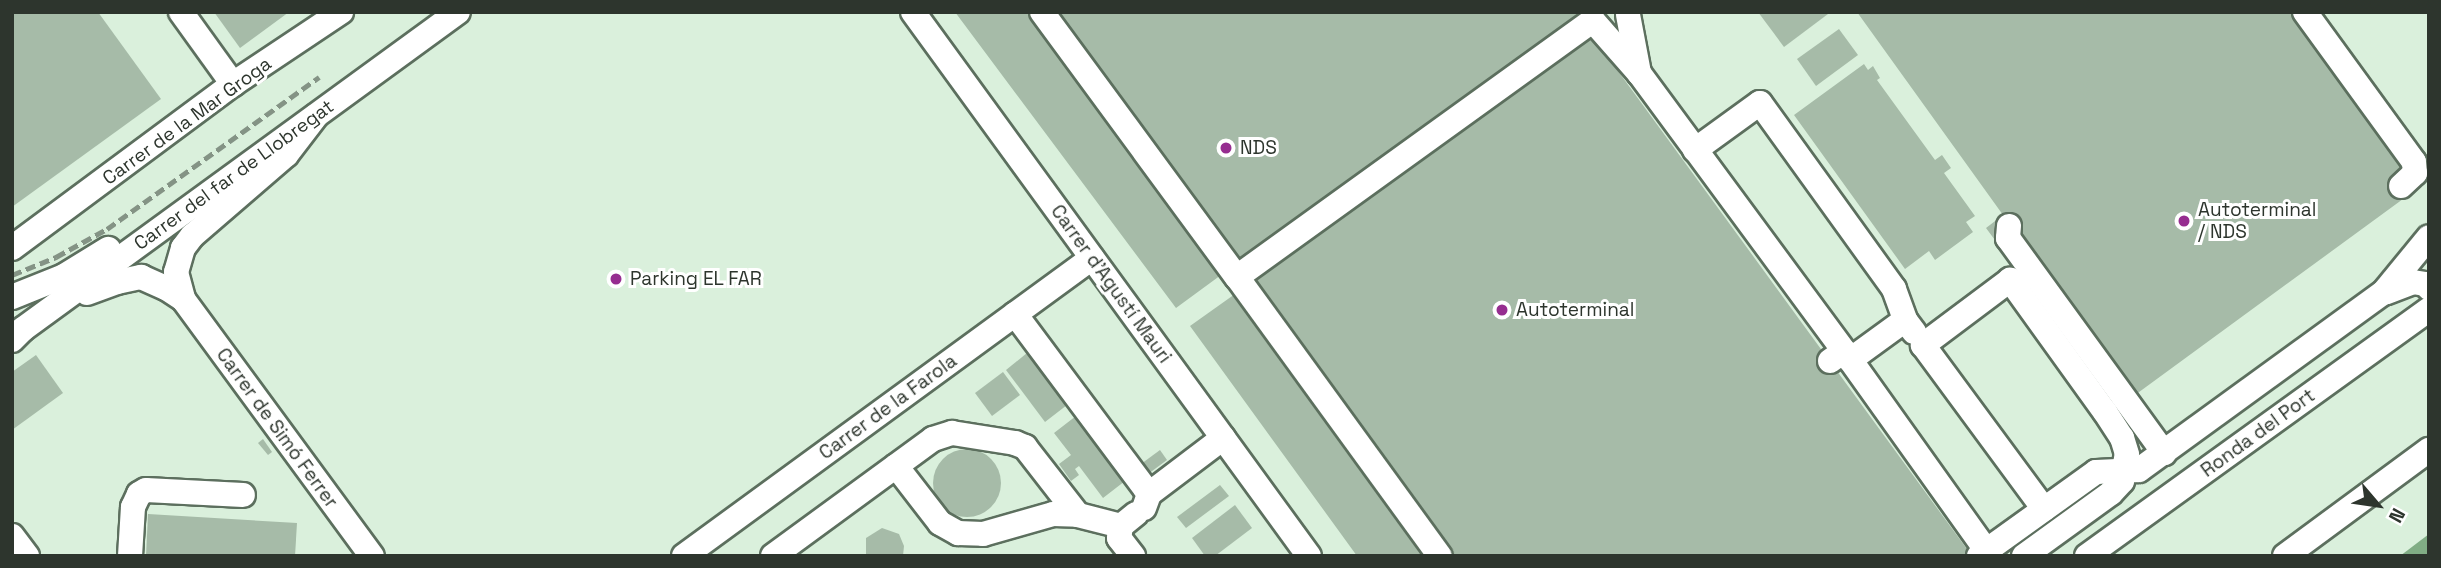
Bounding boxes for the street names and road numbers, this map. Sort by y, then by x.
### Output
street label: Carrer de la Mar Groga [98,52,276,190]
street label: Carrer del far de Llobregat [130,95,338,255]
street label: Carrer d'Agustí Mauri [1046,200,1176,368]
street label: Carrer de Simó Ferrer [211,344,343,512]
street label: Carrer de la Farola [815,349,961,465]
street label: Ronda del Port [2197,384,2319,482]

